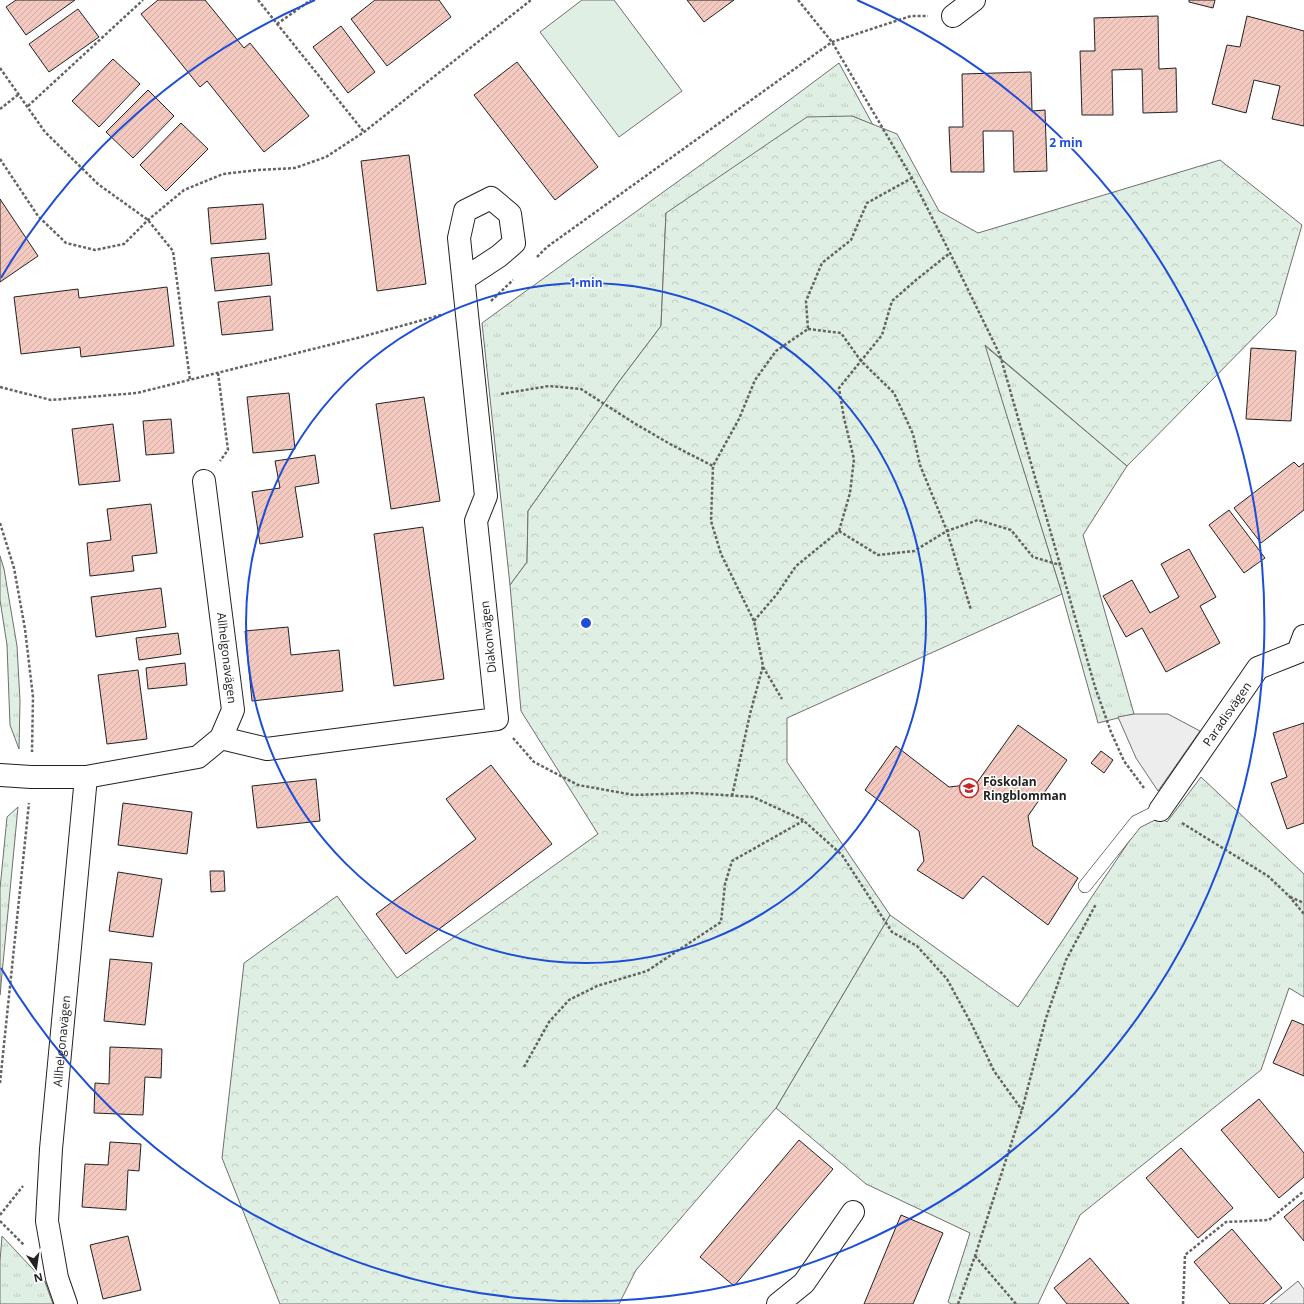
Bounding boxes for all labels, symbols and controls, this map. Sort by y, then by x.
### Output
text: 2 min [1049,134,1083,151]
text: 1 min [569,274,603,291]
street label: Diakonvägen [476,600,500,674]
street label: Allhelgonavägen [213,611,241,705]
centre of rings [579,616,593,630]
street label: Paradisvägen [1198,678,1255,749]
place label: Föskolan Ringblomman [983,773,1067,804]
school or university icon: Föskolan Ringblomman [958,777,980,799]
street label: Allhelgonavägen [48,994,74,1087]
north arrow [16,1248,56,1288]
text: N [32,1270,44,1287]

